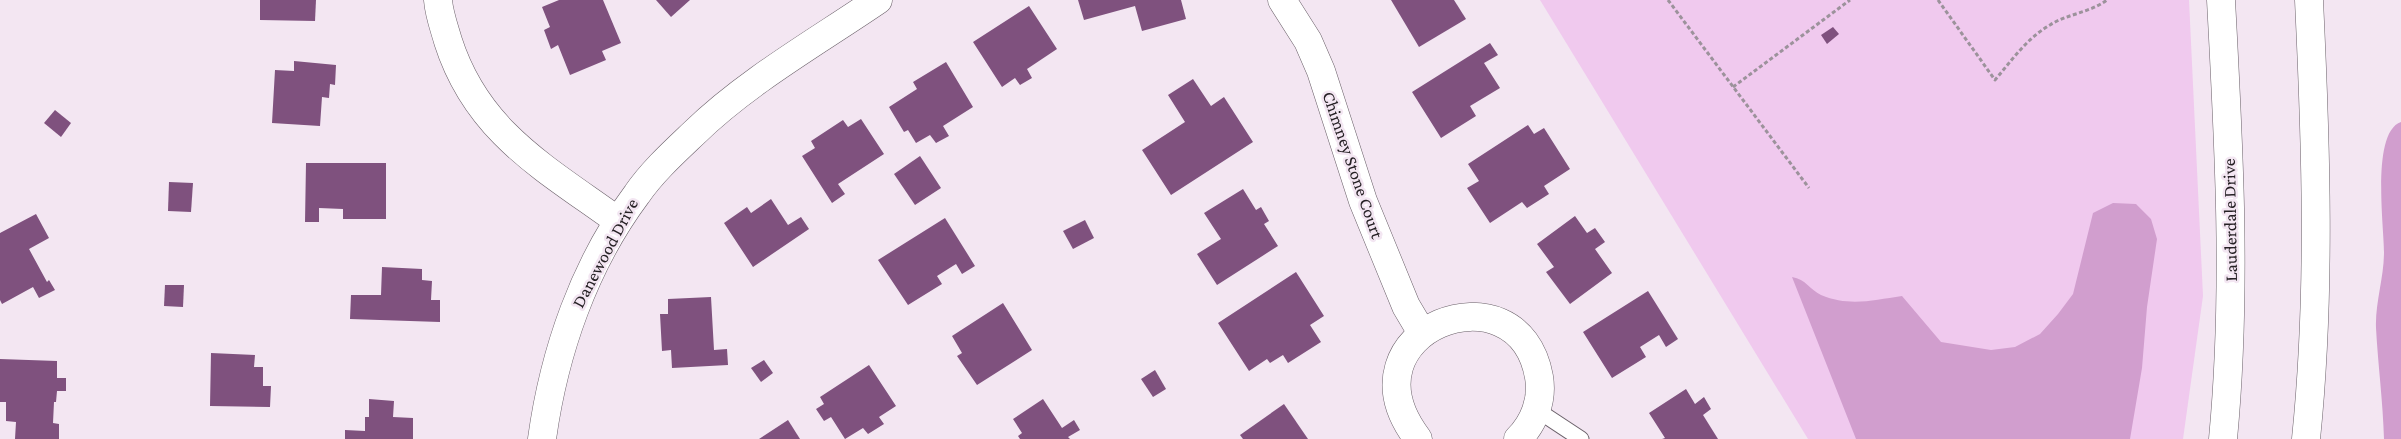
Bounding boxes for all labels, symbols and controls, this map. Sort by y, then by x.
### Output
street label: Chimney Stone Court [1318,89,1388,242]
street label: Lauderdale Drive [2219,158,2241,282]
street label: Danewood Drive [568,195,642,311]

